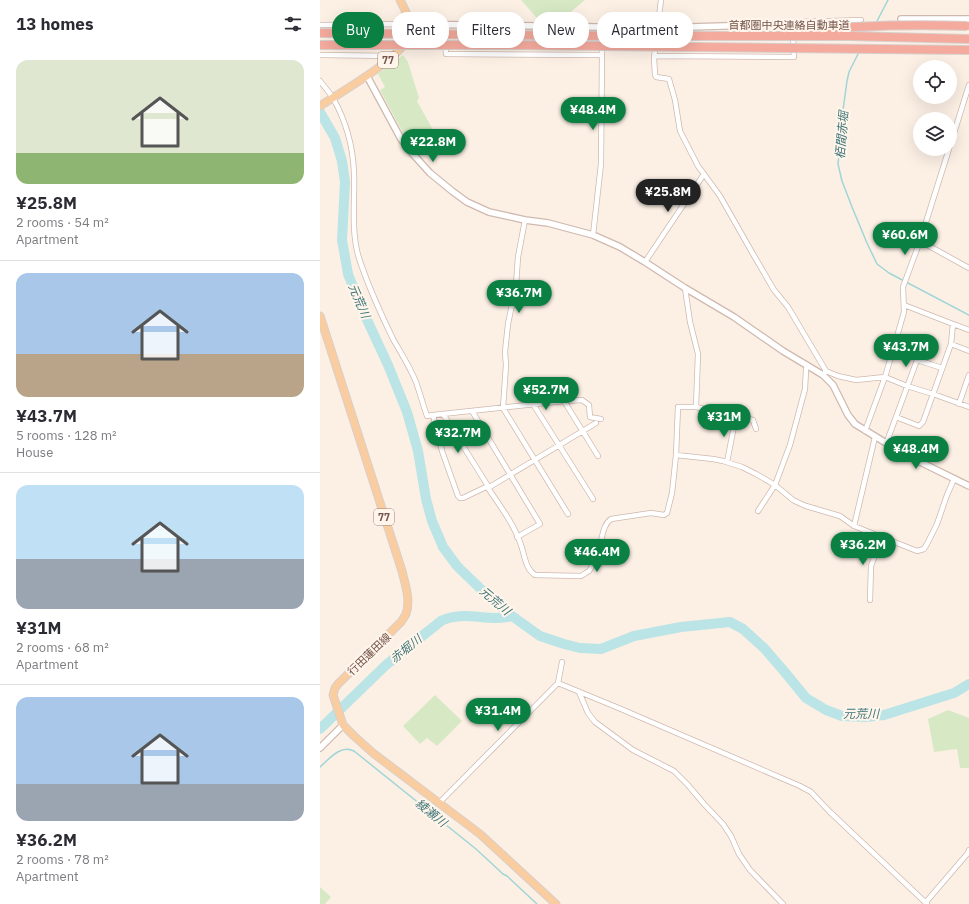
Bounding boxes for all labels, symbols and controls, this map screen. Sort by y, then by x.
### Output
chip: Buy [332,12,384,48]
chip: Rent [392,12,449,48]
chip: Filters [457,12,525,48]
chip: New [533,12,589,48]
chip: Apartment [597,12,693,48]
text: 13 homes [16,13,93,35]
icon: filters [282,13,304,35]
street label: 首都圏中央連絡自動車道 [729,18,850,32]
road number: 77 [378,52,398,68]
map controls [913,60,957,156]
button: locate [913,60,957,104]
icon: home [124,86,196,158]
pin: ¥48.4M [560,97,626,131]
text: ¥48.4M [570,101,616,118]
water label: 栢間赤堀 [832,108,851,160]
button: layers [913,112,957,156]
pin: ¥22.8M [400,129,466,163]
text: ¥22.8M [410,133,456,150]
pin: ¥25.8M [635,179,701,213]
text: ¥25.8M [645,183,691,200]
text: ¥25.8M [16,192,77,214]
text: 2 rooms · 54 m² [16,214,109,231]
pin: ¥60.6M [872,222,938,256]
text: ¥60.6M [882,226,928,243]
text: Apartment [16,231,79,248]
pin: ¥36.7M [486,280,552,314]
water label: 元荒川 [346,281,374,322]
text: ¥36.7M [496,284,542,301]
icon: home [124,299,196,371]
pin: ¥43.7M [873,334,939,368]
text: ¥43.7M [883,338,929,355]
pin: ¥52.7M [513,377,579,411]
text: ¥52.7M [523,381,569,398]
pin: ¥31M [700,404,748,438]
text: ¥43.7M [16,405,77,427]
text: ¥31M [707,408,741,425]
pin: ¥32.7M [425,420,491,454]
text: ¥32.7M [435,424,481,441]
text: 5 rooms · 128 m² [16,427,117,444]
pin: ¥48.4M [883,436,949,470]
text: ¥48.4M [893,440,939,457]
text: House [16,444,53,461]
road number: 77 [374,509,394,525]
icon: home [124,511,196,583]
pin: ¥36.2M [830,532,896,566]
text: ¥36.2M [840,536,886,553]
pin: ¥46.4M [564,539,630,573]
text: ¥46.4M [574,543,620,560]
water label: 元荒川 [477,583,515,619]
text: ¥31M [16,617,61,639]
street label: 行田蓮田線 [344,630,394,678]
water label: 赤堀川 [387,630,426,666]
text: 2 rooms · 68 m² [16,639,109,656]
text: Apartment [16,656,79,673]
pin: ¥31.4M [465,698,531,732]
text: ¥31.4M [475,702,521,719]
water label: 元荒川 [843,706,881,721]
icon: home [124,723,196,795]
water label: 綾瀬川 [413,795,452,831]
text: ¥36.2M [16,829,77,851]
text: 2 rooms · 78 m² [16,851,109,868]
text: Apartment [16,868,79,885]

